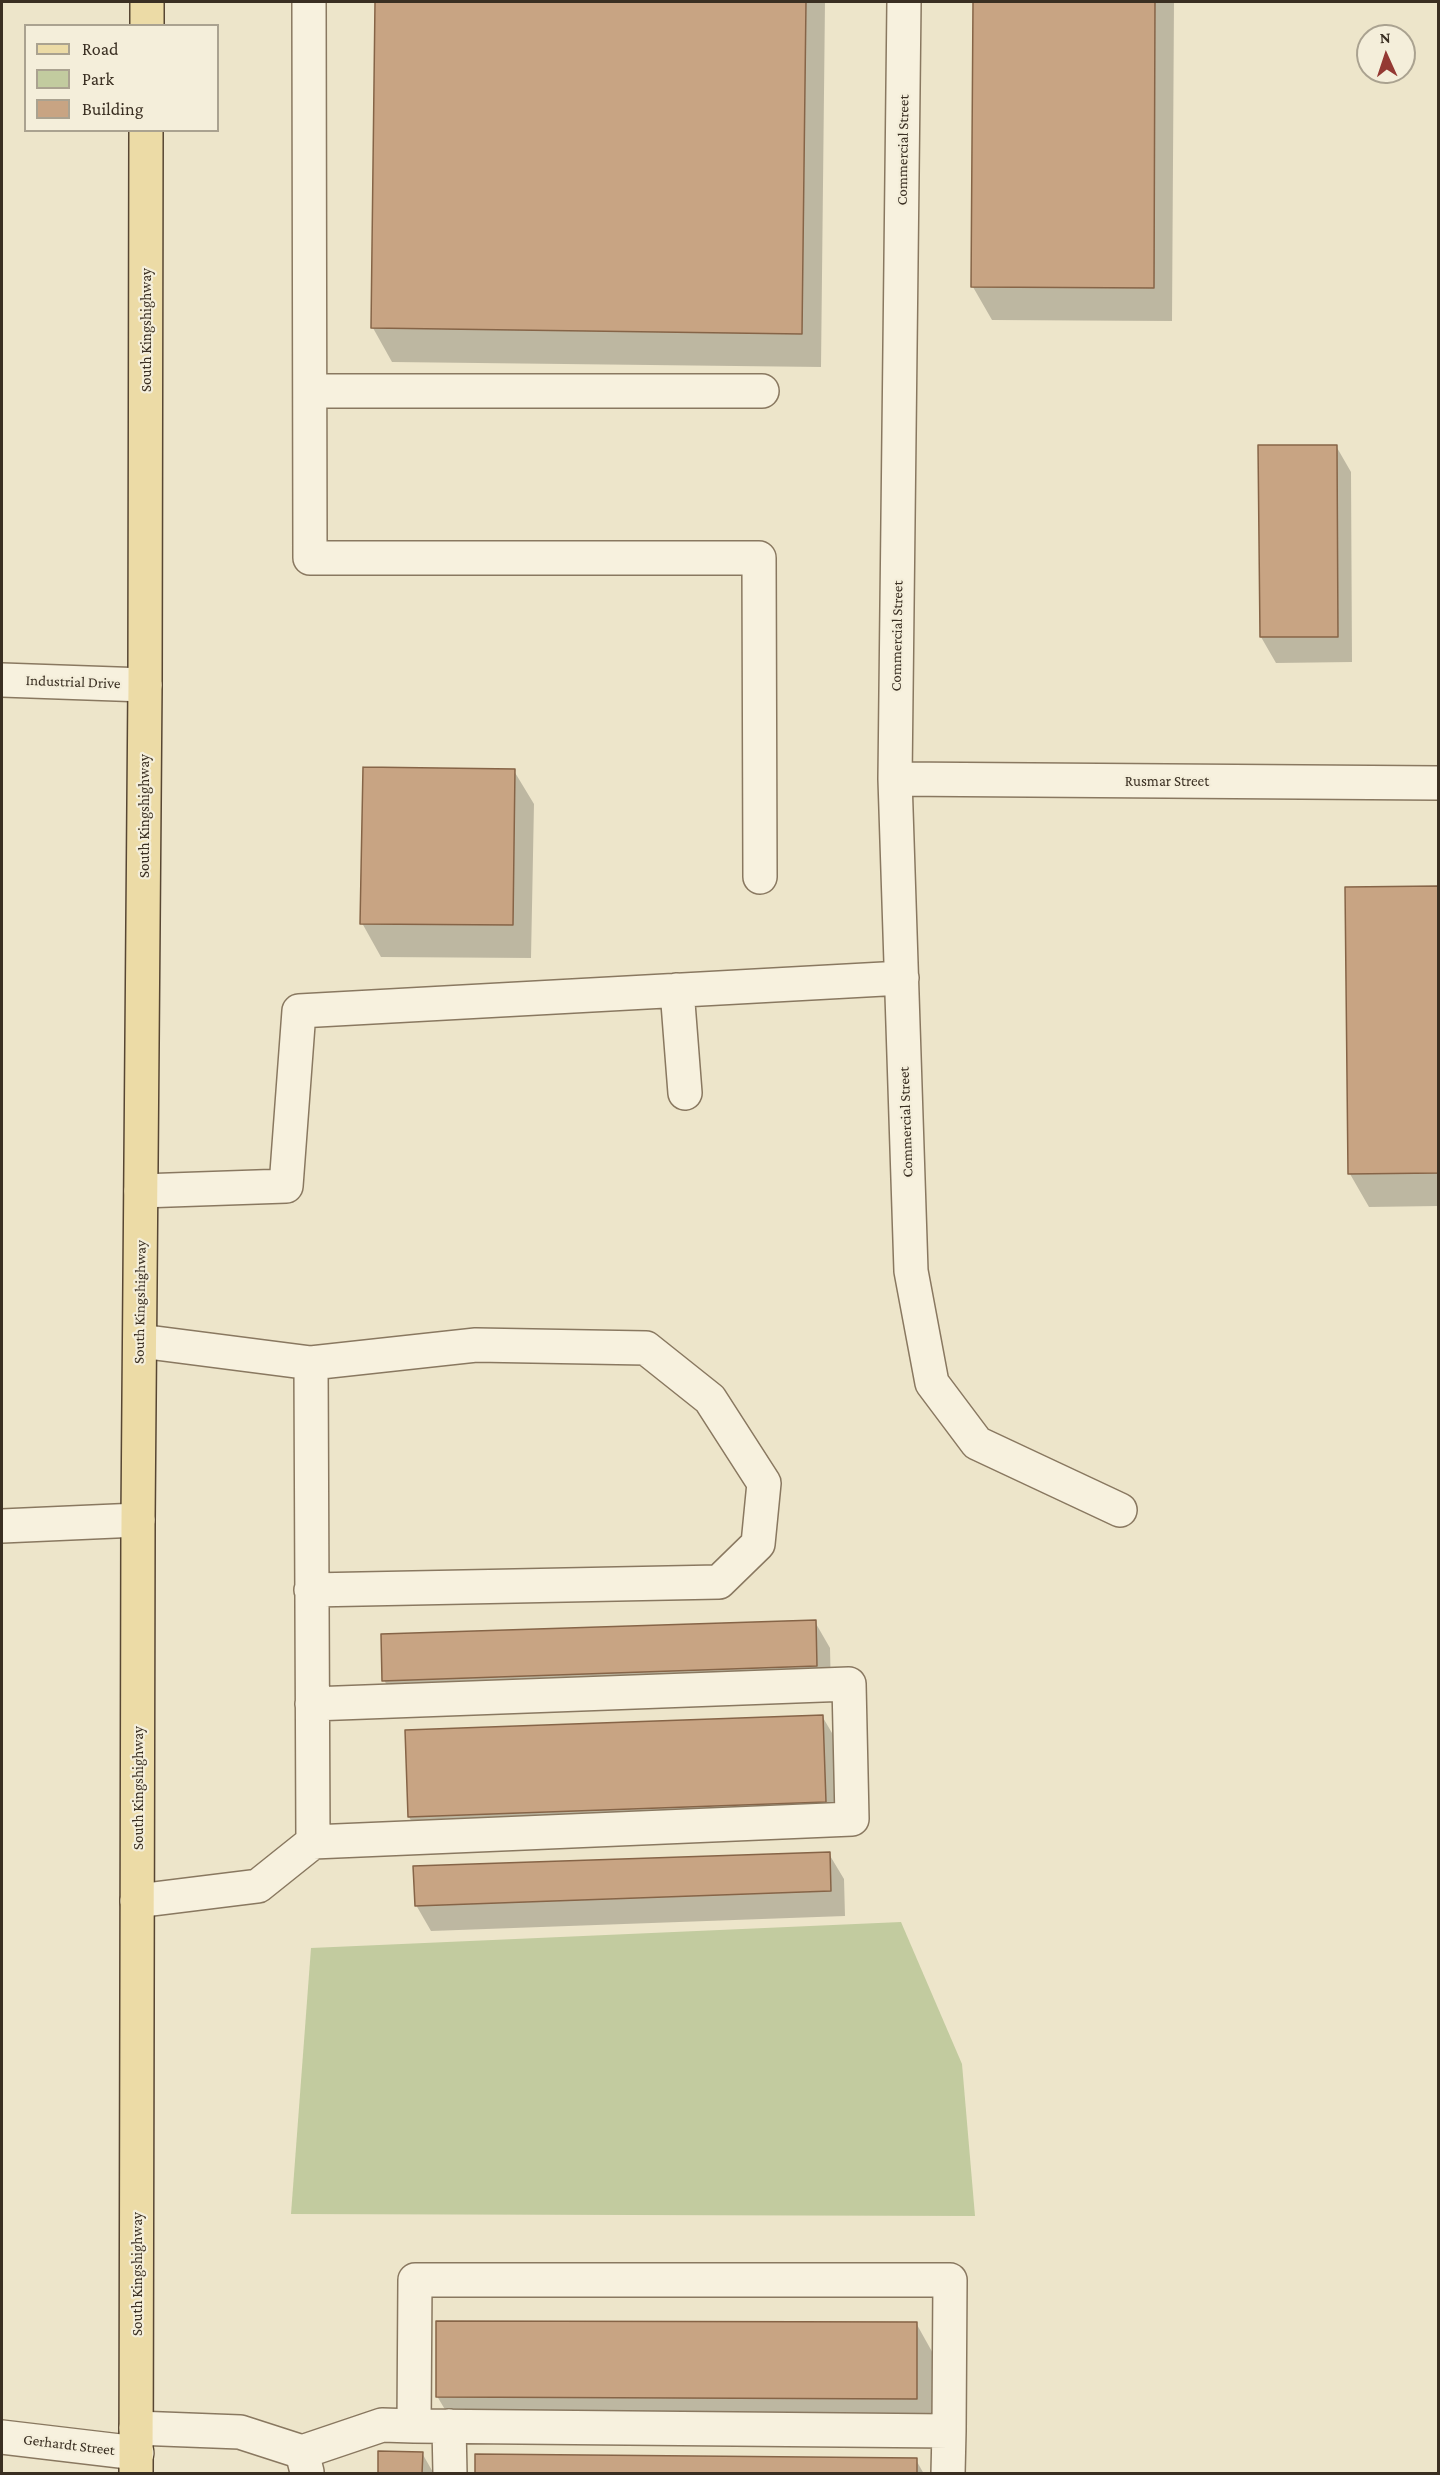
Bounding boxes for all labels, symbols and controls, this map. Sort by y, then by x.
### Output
legend [24,24,219,132]
north arrow [1356,24,1416,84]
text: N [1379,29,1391,46]
text: Road [82,39,119,59]
text: Park [82,69,114,89]
street label: Commercial Street [893,94,913,206]
text: Building [82,99,143,119]
street label: South Kingshighway [137,268,155,392]
street label: Commercial Street [887,580,907,692]
street label: Industrial Drive [25,671,121,693]
street label: South Kingshighway [135,754,153,878]
street label: Rusmar Street [1125,772,1209,790]
street label: Commercial Street [895,1066,917,1178]
street label: South Kingshighway [130,1240,150,1364]
street label: South Kingshighway [129,1726,147,1850]
street label: South Kingshighway [128,2212,146,2336]
street label: Gerhardt Street [22,2430,116,2460]

